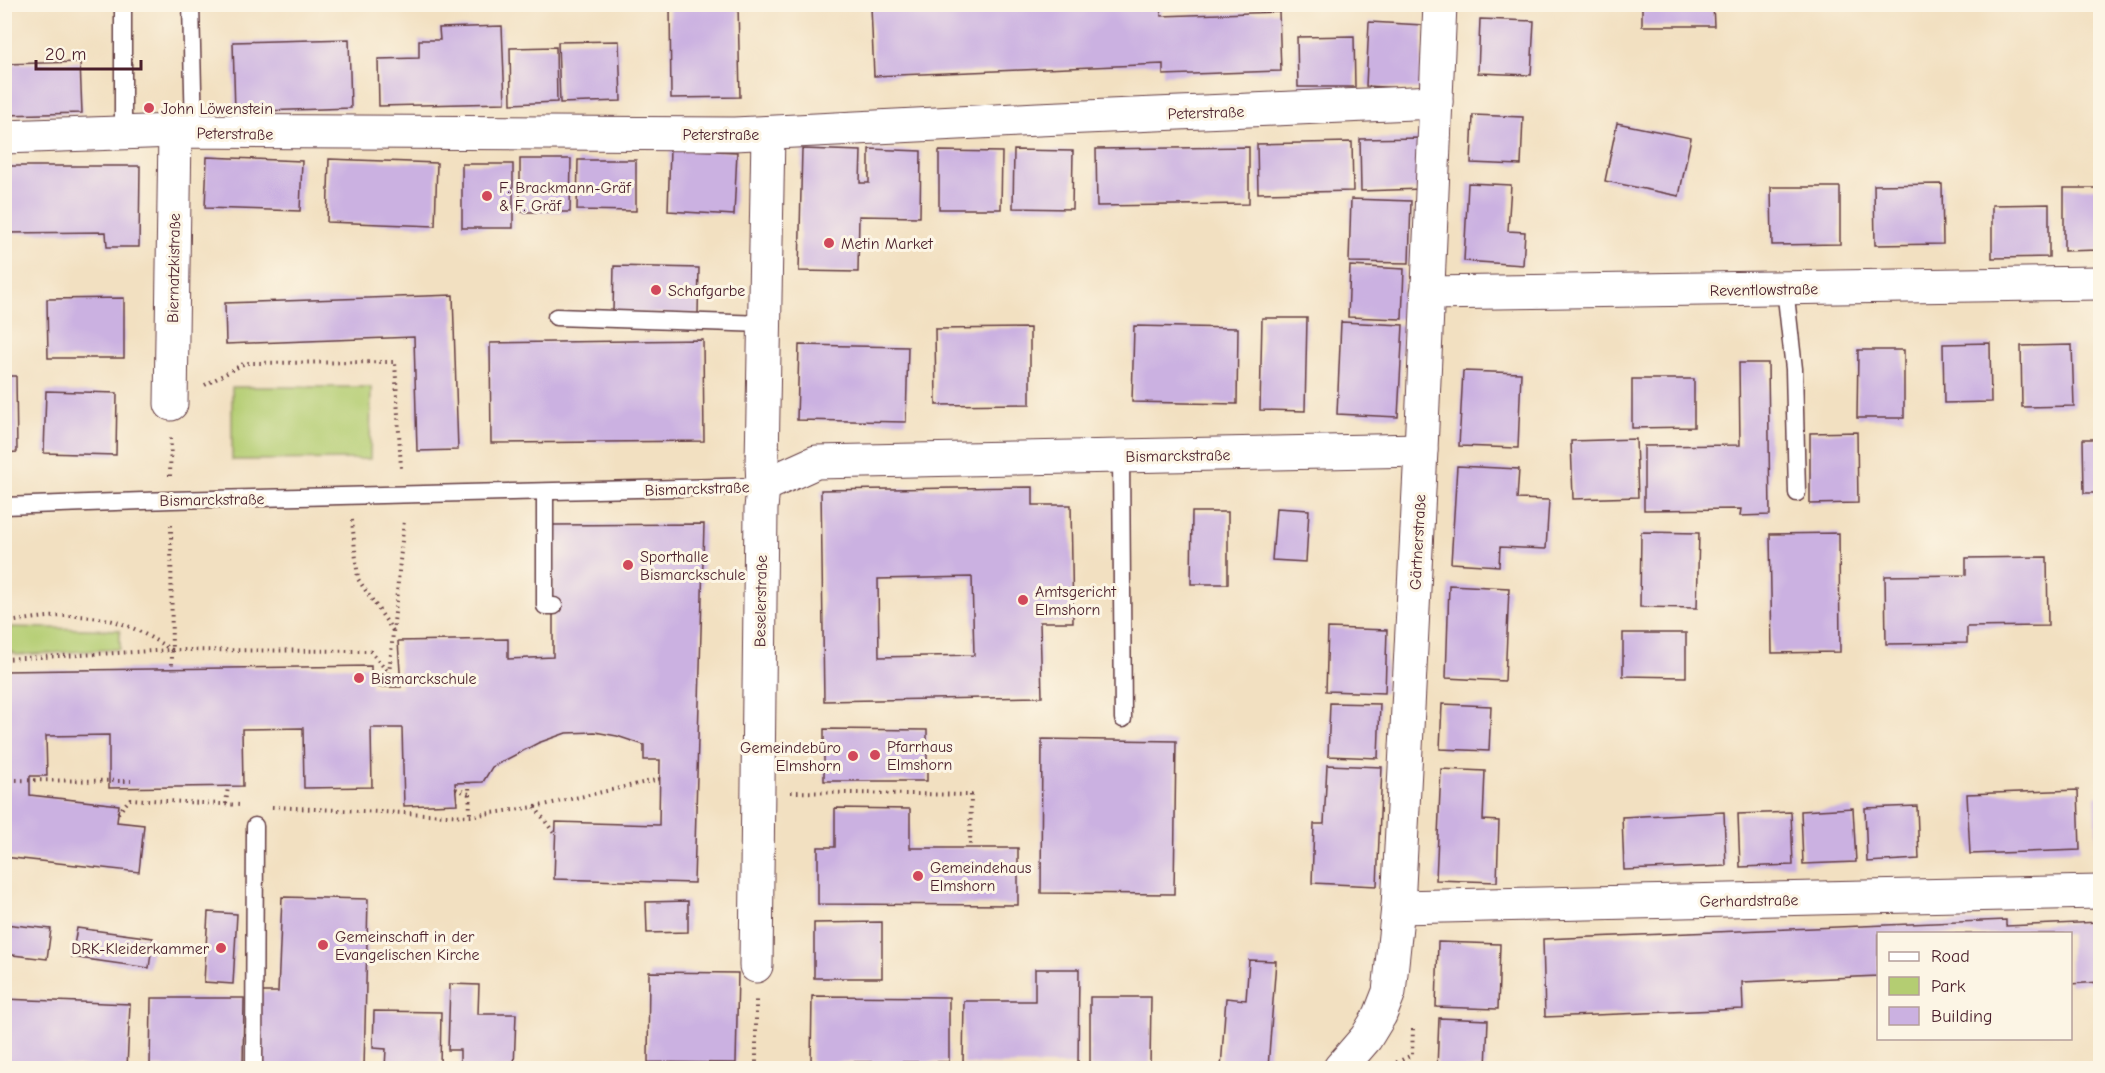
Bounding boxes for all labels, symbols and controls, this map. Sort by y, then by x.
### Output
scale bar [36,33,141,71]
text: 20 m [45,44,86,65]
place label: John Löwenstein [161,100,273,118]
marker: John Löwenstein [142,101,156,115]
street label: Peterstraße [1167,103,1245,123]
street label: Peterstraße [196,124,274,144]
street label: Peterstraße [683,126,759,144]
place label: F. Brackmann-Gräf & F. Gräf [499,179,632,215]
marker: F. Brackmann-Gräf & F. Gräf [480,189,494,203]
street label: Biernatzkistraße [164,213,184,323]
place label: Metin Market [841,235,933,253]
marker: Metin Market [822,236,836,250]
street label: Reventlowstraße [1710,280,1818,300]
place label: Schafgarbe [668,282,745,300]
marker: Schafgarbe [649,283,663,297]
street label: Bismarckstraße [1125,446,1231,466]
street label: Bismarckstraße [644,478,750,500]
street label: Bismarckstraße [159,490,265,510]
street label: Gärtnerstraße [1407,494,1429,590]
place label: Sporthalle Bismarckschule [640,548,746,584]
street label: Beselerstraße [751,555,771,647]
marker: Sporthalle Bismarckschule [621,558,635,572]
place label: Amtsgericht Elmshorn [1035,583,1116,619]
marker: Amtsgericht Elmshorn [1016,593,1030,607]
place label: Bismarckschule [371,670,477,688]
marker: Bismarckschule [352,671,366,685]
place label: Pfarrhaus Elmshorn [887,738,953,774]
place label: Gemeindebüro Elmshorn [740,739,841,775]
marker: Pfarrhaus Elmshorn [868,748,882,762]
marker: Gemeindebüro Elmshorn [846,749,860,763]
place label: Gemeindehaus Elmshorn [930,859,1032,895]
marker: Gemeindehaus Elmshorn [911,869,925,883]
street label: Gerhardstraße [1699,891,1799,911]
place label: Gemeinschaft in der Evangelischen Kirche [335,928,480,964]
legend [1877,932,2072,1040]
marker: Gemeinschaft in der Evangelischen Kirche [316,938,330,952]
place label: DRK-Kleiderkammer [71,940,210,958]
marker: DRK-Kleiderkammer [214,941,228,955]
text: Road [1931,946,1970,967]
text: Park [1931,976,1966,997]
text: Building [1931,1006,1993,1027]

